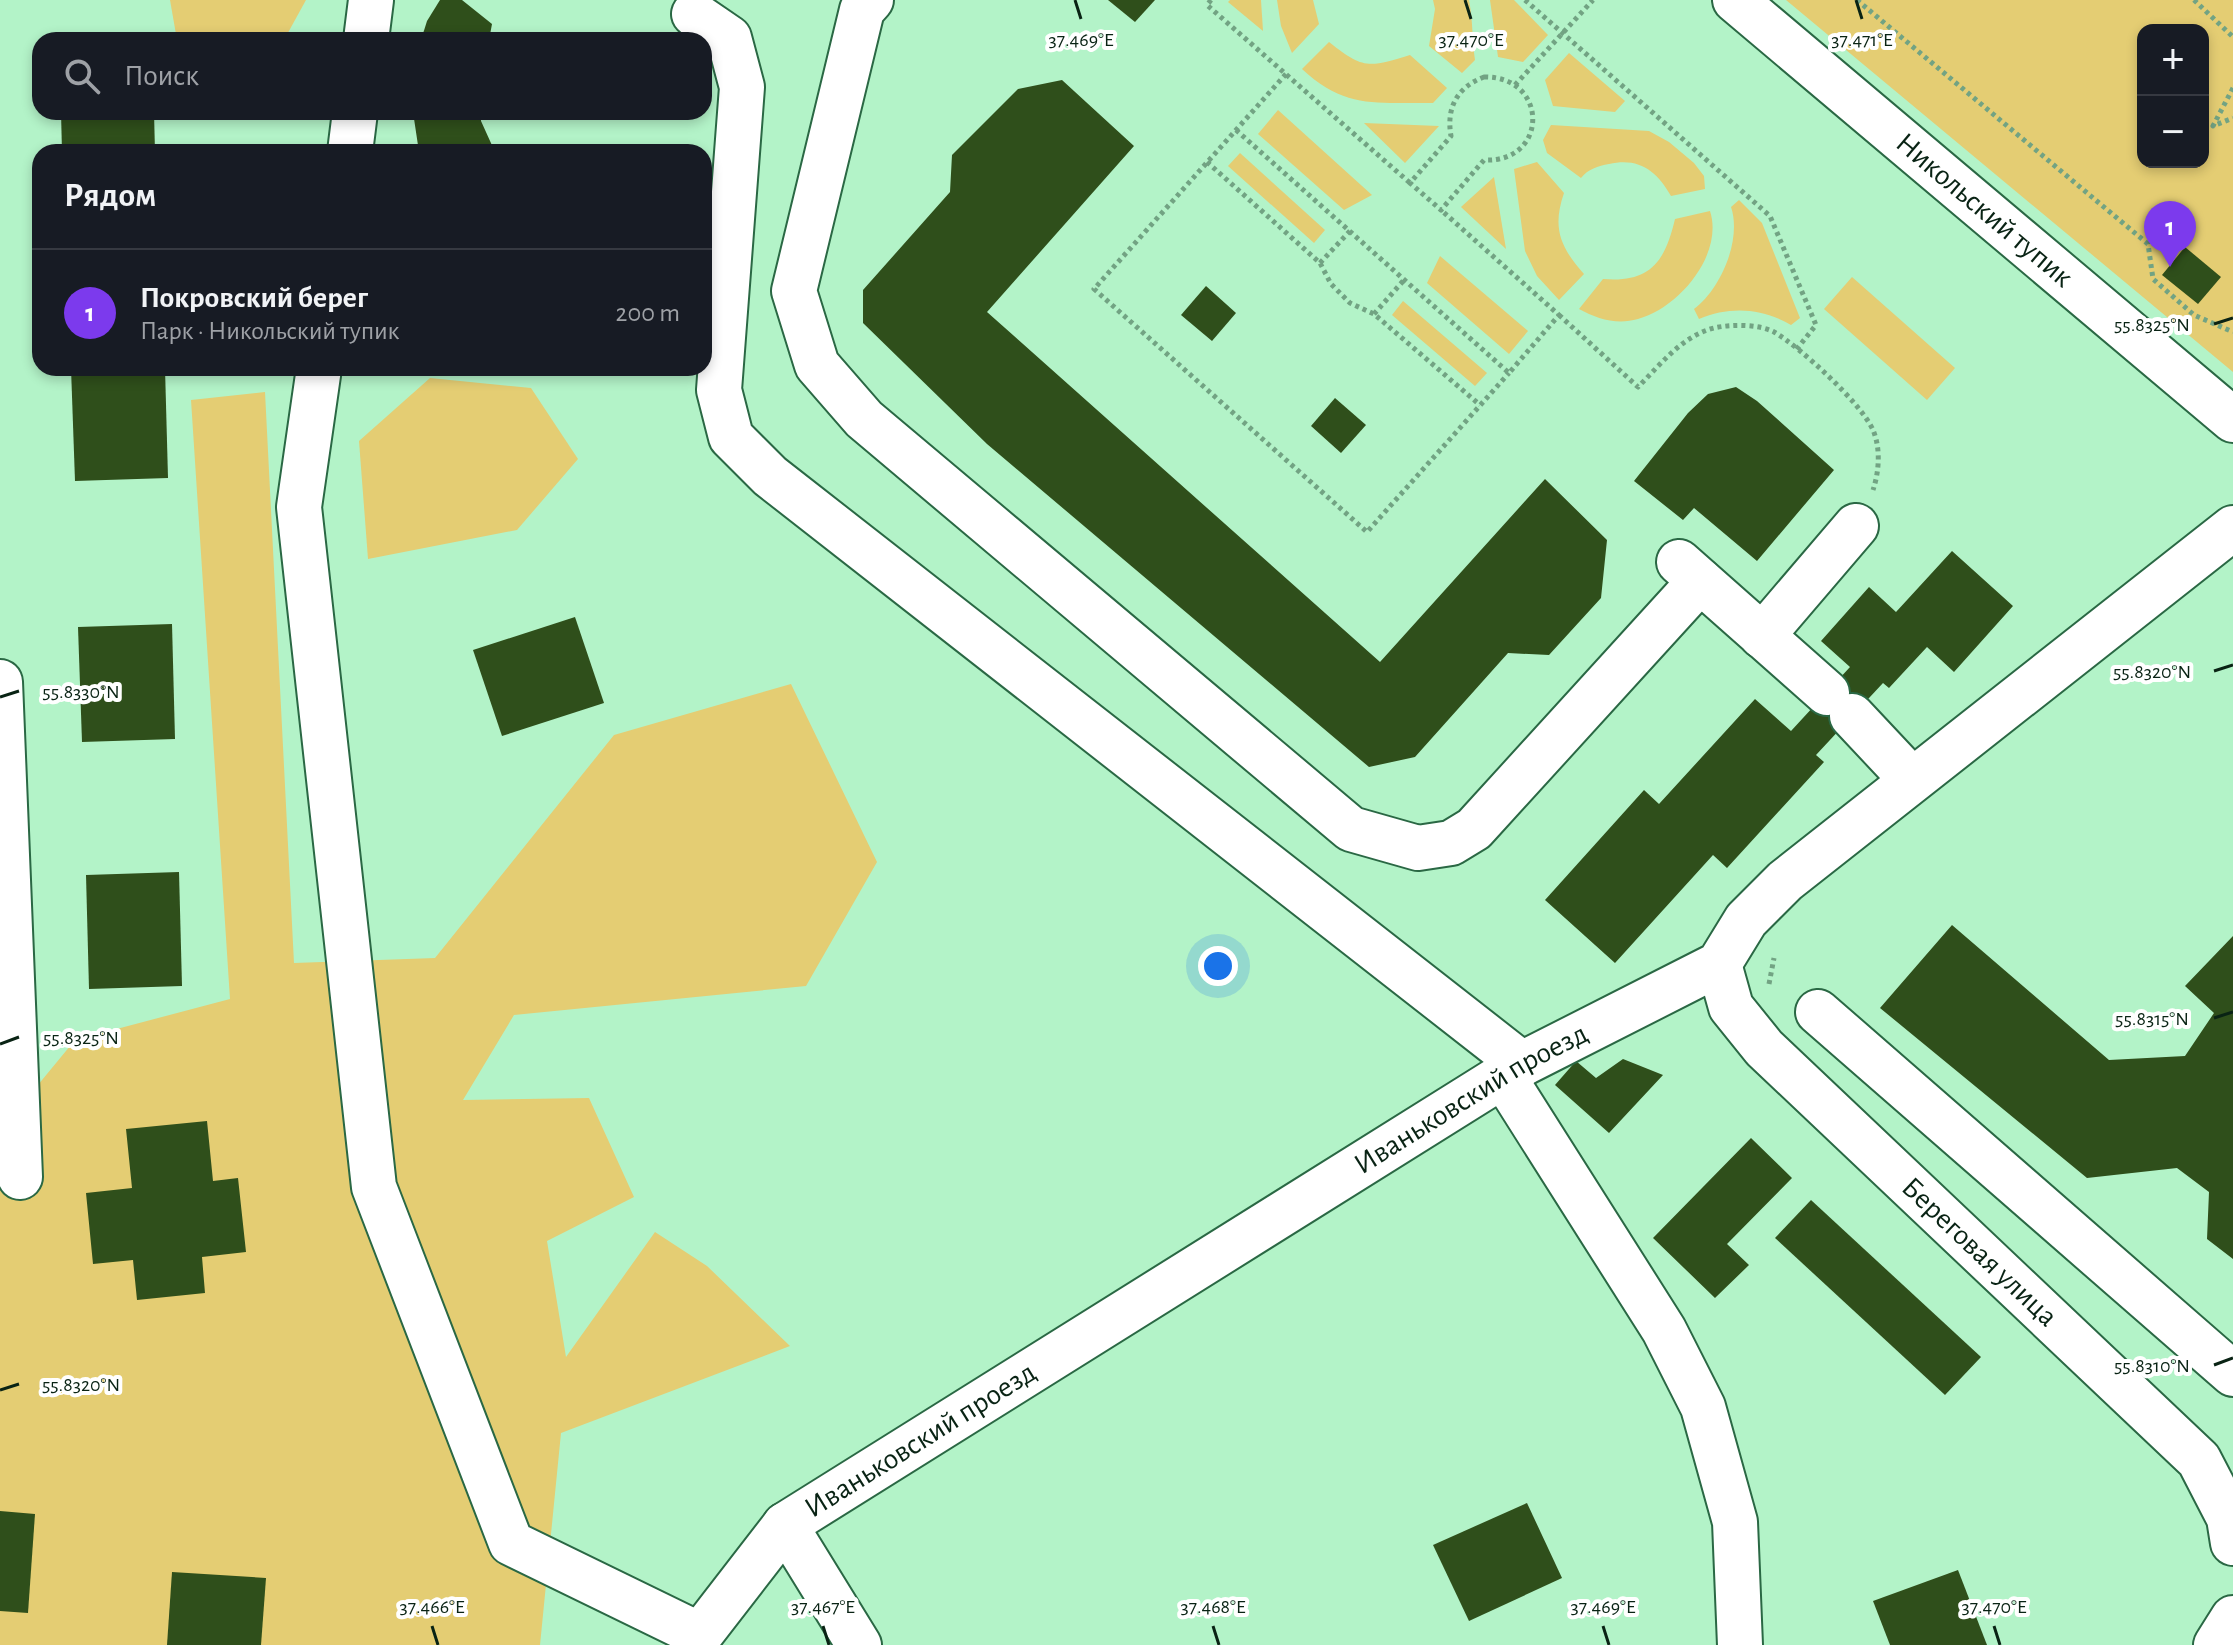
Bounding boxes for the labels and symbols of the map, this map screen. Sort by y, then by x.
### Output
text: 37.469°E [1048,30,1114,50]
text: 37.470°E [1438,30,1504,50]
text: 37.471°E [1831,30,1893,50]
street label: Никольский тупик [1890,127,2079,293]
pin: 1 [2144,201,2196,267]
text: 55.8325°N [2114,315,2190,335]
text: 55.8320°N [2113,662,2191,682]
text: 55.8330°N [42,682,120,702]
your location [1198,946,1238,986]
text: 55.8315°N [2115,1009,2189,1029]
street label: Иваньковский проезд [1349,1018,1593,1180]
text: 55.8325°N [43,1028,119,1048]
street label: Береговая улица [1896,1172,2063,1332]
text: 55.8310°N [2114,1356,2190,1376]
street label: Иваньковский проезд [800,1357,1041,1524]
text: 55.8320°N [42,1375,120,1395]
text: 37.466°E [399,1597,465,1617]
text: 37.467°E [791,1597,855,1617]
text: 37.468°E [1180,1597,1246,1617]
text: 37.469°E [1570,1597,1636,1617]
text: 37.470°E [1961,1597,2027,1617]

